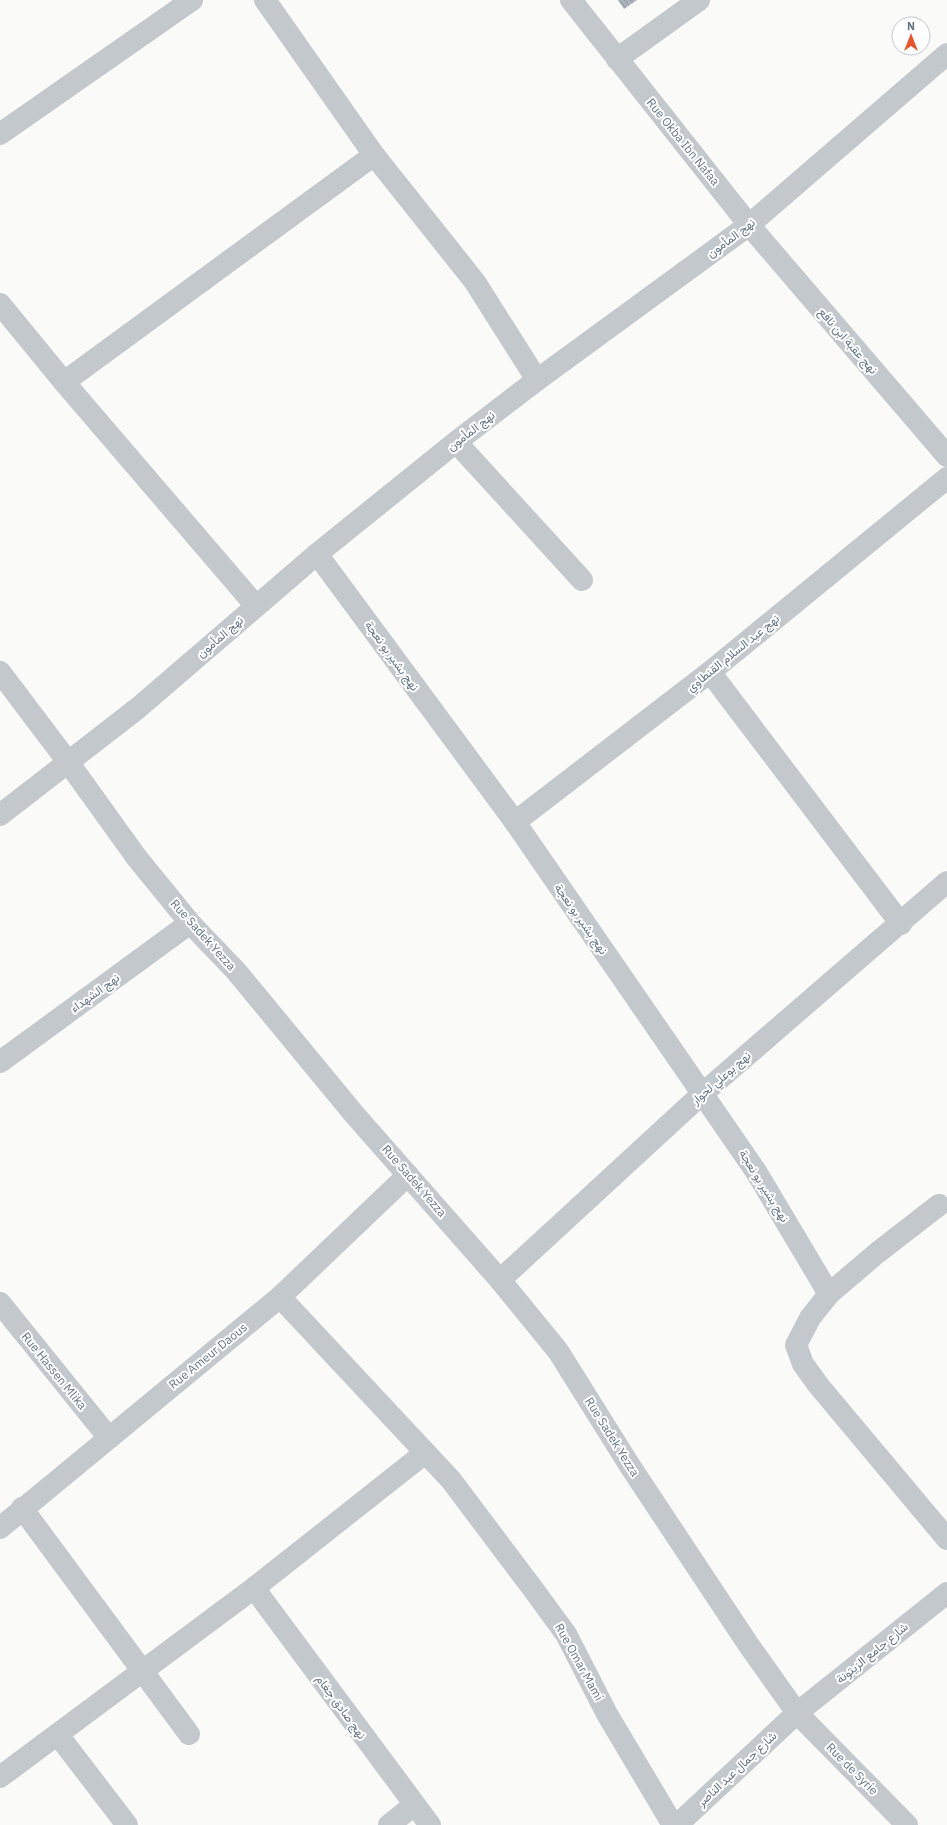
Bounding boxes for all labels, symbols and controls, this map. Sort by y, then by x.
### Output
north arrow [891,16,931,56]
text: N [907,19,915,33]
street label: Rue Okba Ibn Nafaa [644,95,724,189]
street label: نهج المأمون [704,215,759,262]
street label: نهج عقبة ابن نافع [814,304,881,378]
street label: نهج المأمون [444,407,499,456]
street label: نهج عبد السلام القنطاوي [683,611,784,697]
street label: نهج المأمون [193,612,247,662]
street label: نهج بشير بو نعجة [360,618,423,695]
street label: نهج بشير بو نعجة [550,880,611,958]
street label: Rue Sadek Yezza [167,896,240,974]
street label: نهج الشهداء [67,970,123,1017]
street label: نهج بوعلي لحوار [687,1048,755,1110]
street label: Rue Sadek Yezza [379,1142,450,1220]
street label: نهج بشير بو نعجة [734,1147,793,1226]
street label: Rue Ameur Daous [165,1319,250,1392]
street label: Rue Hassen Mlika [19,1329,91,1413]
street label: Rue Sadek Yezza [582,1394,643,1480]
street label: شارع جامع الزيتونة [833,1619,912,1688]
street label: Rue Omar Mami [552,1620,607,1703]
street label: نهج صادق جغام [311,1672,370,1743]
street label: شارع جمال عبد الناصر [693,1728,781,1811]
street label: Rue de Syrie [823,1740,882,1798]

